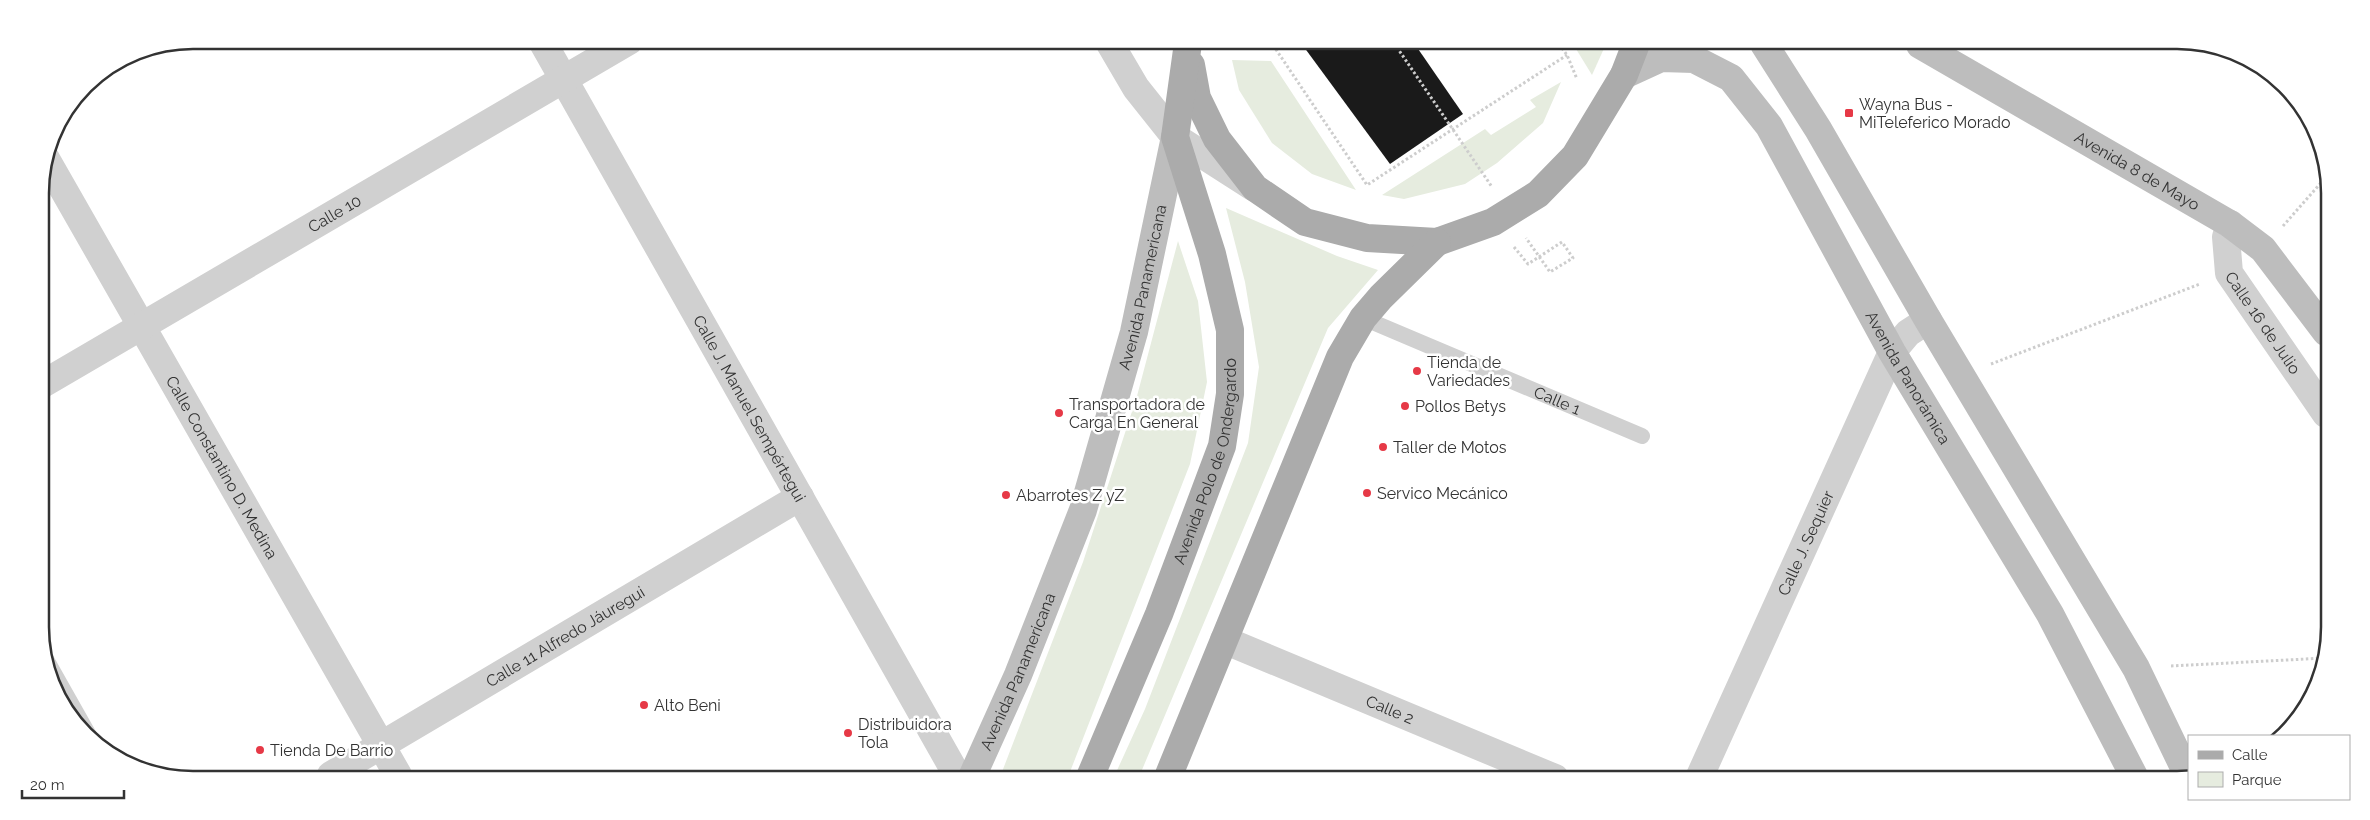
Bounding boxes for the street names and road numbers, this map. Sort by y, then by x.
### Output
street label: Avenida 8 de Mayo [2071,127,2203,214]
street label: Calle 10 [305,191,365,237]
street label: Avenida Panamericana [1115,203,1171,372]
street label: Calle 16 de Julio [2221,268,2305,378]
street label: Avenida Panorámica [1862,308,1954,448]
street label: Calle J. Manuel Sempértegui [689,312,809,505]
street label: Avenida Polo de Ondergardo [1170,358,1240,567]
street label: Calle Constantino D. Medina [162,373,282,562]
street label: Calle 1 [1531,382,1583,419]
street label: Calle J. Sequier [1774,487,1838,599]
street label: Calle 11 Alfredo Jáuregui [482,582,648,691]
street label: Avenida Panamericana [976,590,1059,753]
street label: Calle 2 [1363,691,1417,728]

